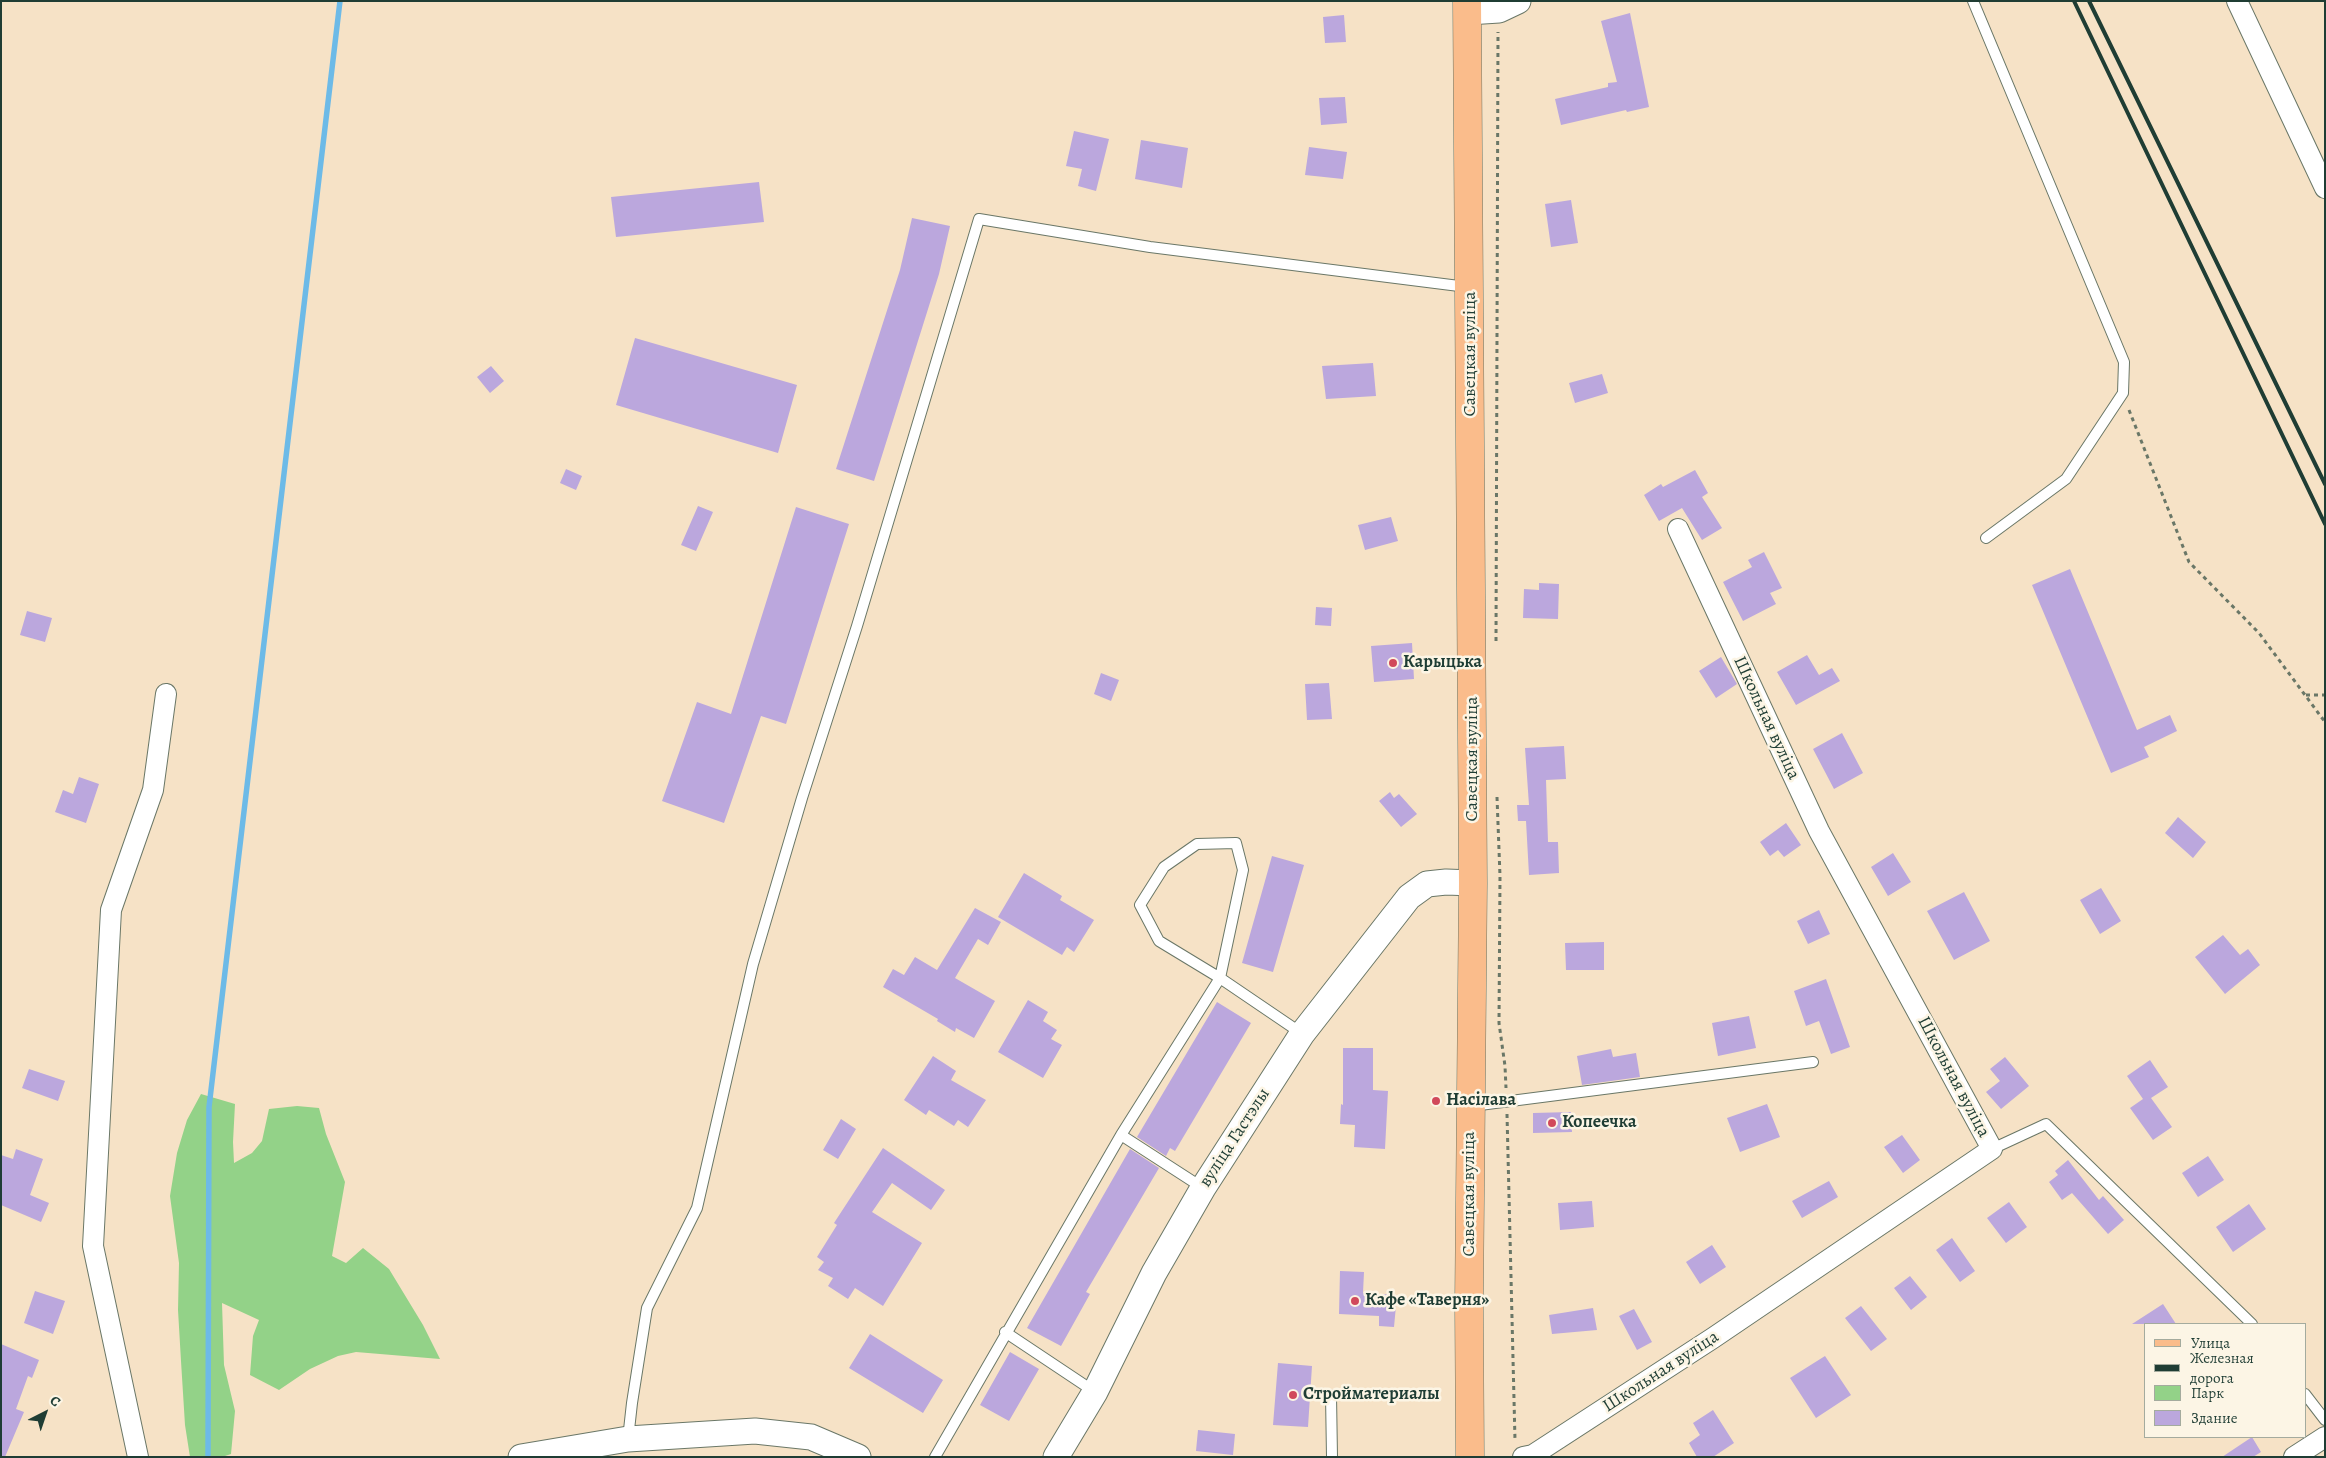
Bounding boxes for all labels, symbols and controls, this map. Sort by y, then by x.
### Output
street label: Савецкая вуліца [1460,292,1482,416]
place label: Карыцька [1403,652,1482,674]
street label: Школьная вуліца [1728,653,1804,783]
marker: Карыцька [1387,657,1399,669]
street label: Савецкая вуліца [1462,697,1484,821]
street label: Школьная вуліца [1912,1013,1994,1141]
street label: вуліца Гастэлы [1195,1084,1275,1192]
place label: Насілава [1446,1090,1516,1112]
marker: Насілава [1430,1095,1442,1107]
place label: Копеечка [1562,1112,1637,1134]
marker: Копеечка [1546,1117,1558,1129]
street label: Савецкая вуліца [1459,1132,1481,1256]
place label: Кафе «Таверня» [1365,1290,1489,1312]
marker: Кафе «Таверня» [1349,1295,1361,1307]
legend [2144,1323,2306,1438]
street label: Школьная вуліца [1599,1326,1723,1418]
text: Улица [2191,1333,2230,1353]
text: Железная дорога [2190,1348,2254,1388]
text: Парк [2191,1383,2224,1403]
place label: Стройматериалы [1303,1384,1440,1406]
north arrow [20,1388,70,1438]
marker: Стройматериалы [1287,1389,1299,1401]
text: С [46,1391,65,1411]
text: Здание [2191,1408,2238,1428]

